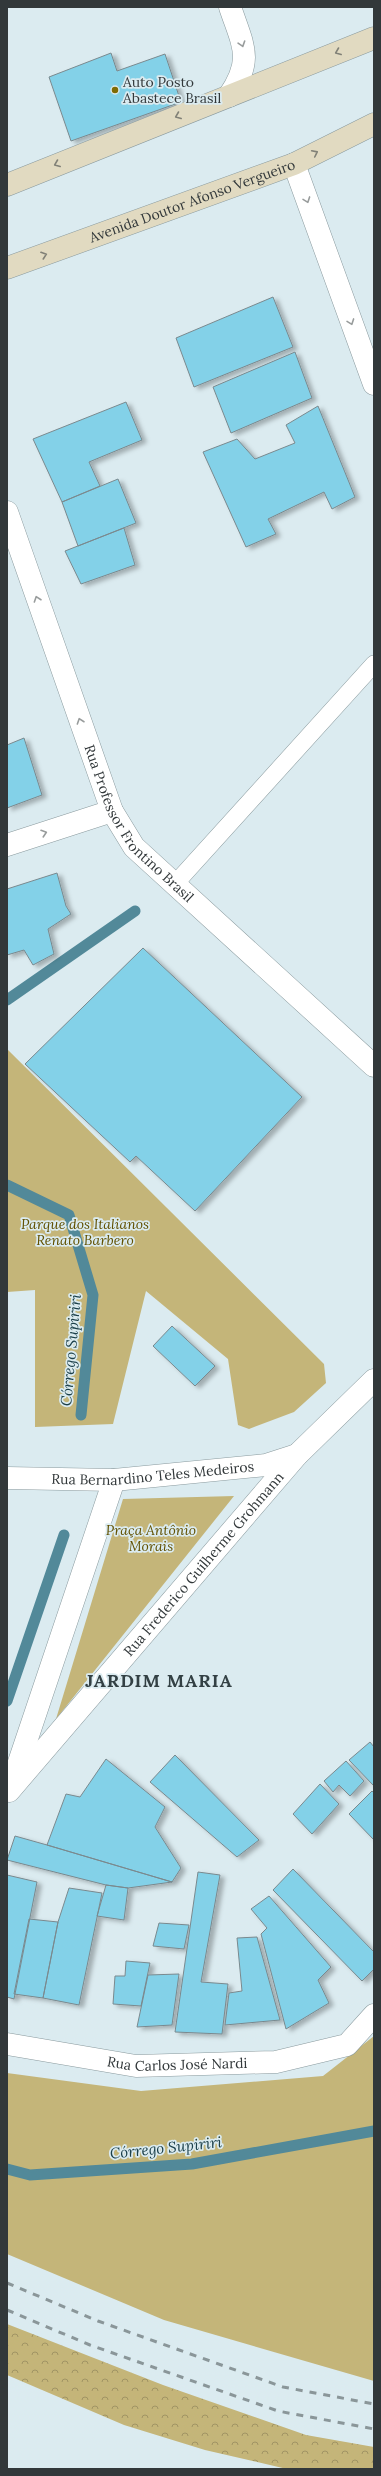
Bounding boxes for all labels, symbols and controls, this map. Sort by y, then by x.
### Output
one-way arrow [237,40,246,47]
one-way arrow [334,48,341,56]
place label: Auto Posto Abastece Brasil [122,73,221,107]
marker: Auto Posto Abastece Brasil [110,85,120,95]
one-way arrow [175,112,182,120]
one-way arrow [311,150,318,158]
street label: Avenida Doutor Afonso Vergueiro [86,155,298,247]
one-way arrow [54,160,61,168]
one-way arrow [302,197,311,204]
one-way arrow [40,251,47,260]
one-way arrow [347,319,355,326]
one-way arrow [34,595,42,602]
one-way arrow [77,718,85,725]
street label: Rua Professor Frontino Brasil [80,742,198,906]
one-way arrow [40,829,47,838]
park label: Parque dos Italianos Renato Barbero [21,1215,149,1249]
water label: Córrego Supiriri [56,1293,85,1407]
street label: Rua Bernardino Teles Medeiros [51,1457,255,1489]
street label: Rua Frederico Guilherme Grohmann [120,1468,288,1660]
park label: Praça Antônio Morais [106,1521,196,1555]
district label: JARDIM MARIA [85,1669,233,1692]
street label: Rua Carlos José Nardi [106,2052,248,2075]
water label: Córrego Supiriri [109,2132,223,2163]

